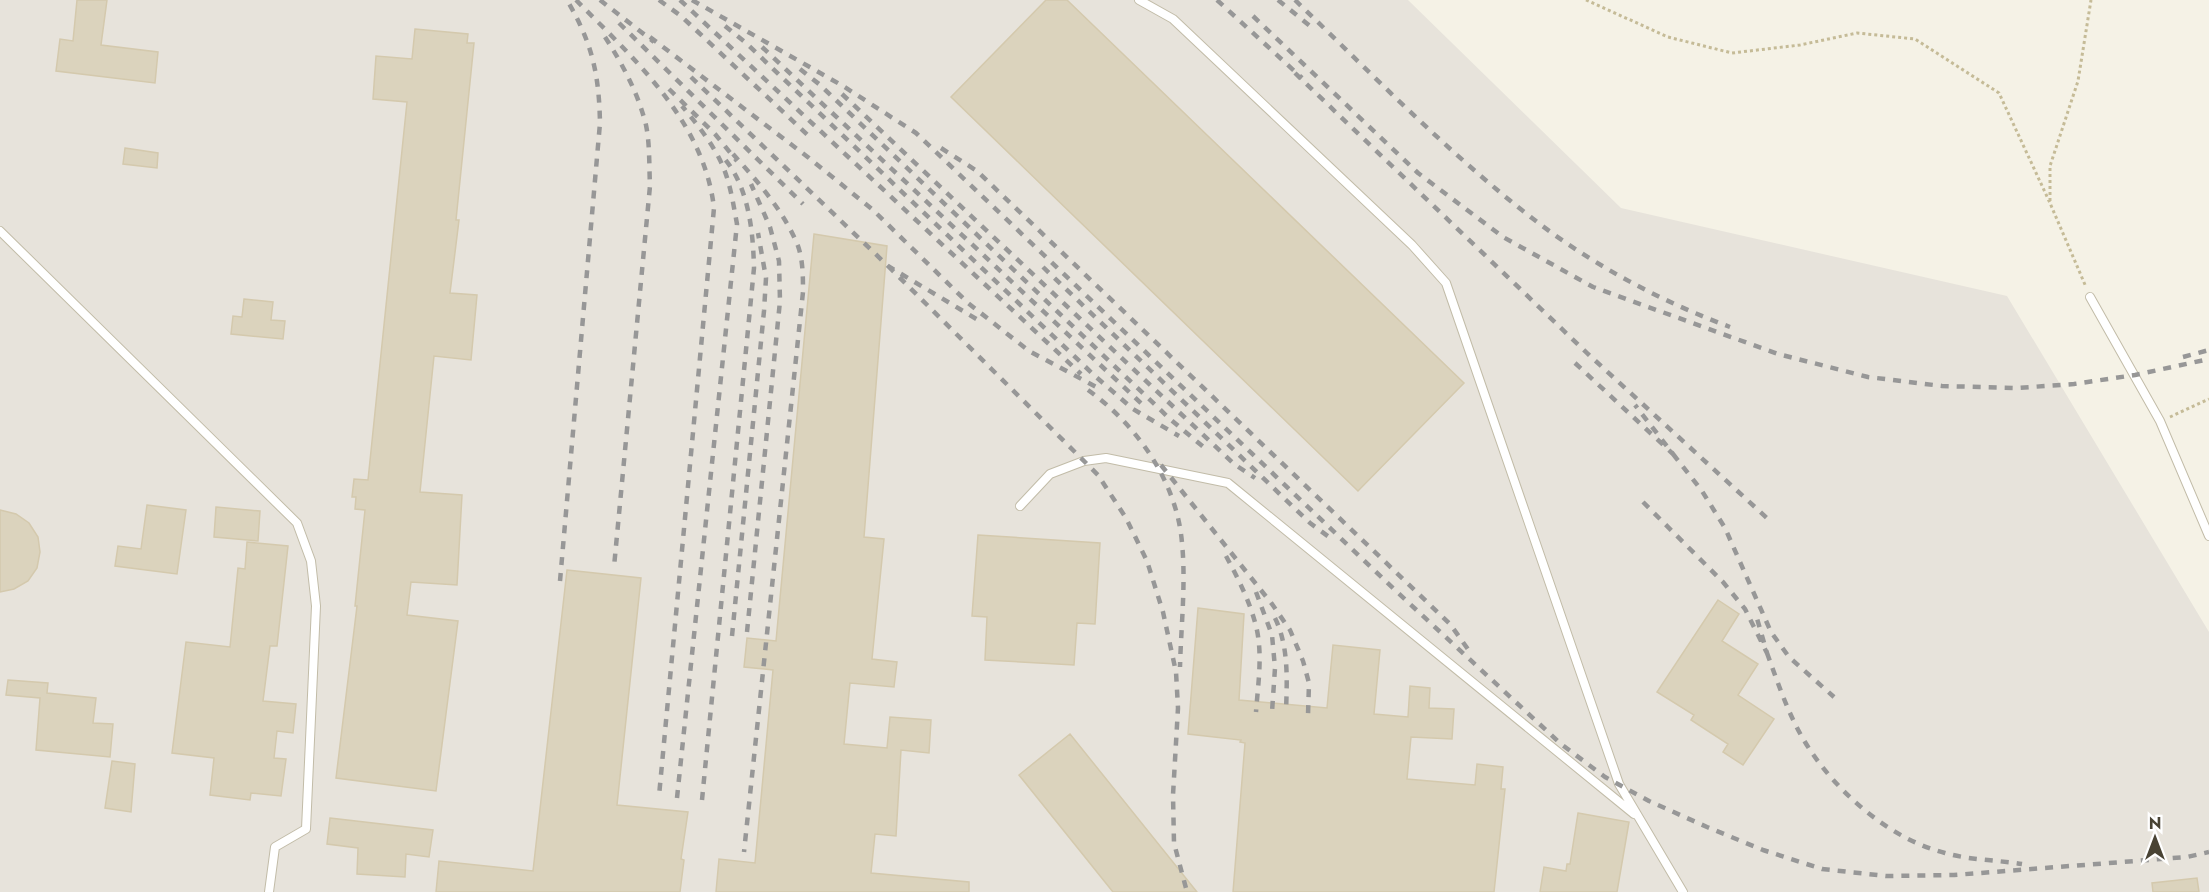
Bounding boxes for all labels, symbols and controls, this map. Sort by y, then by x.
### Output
north arrow [2125,808,2185,868]
text: N [2149,812,2161,835]

